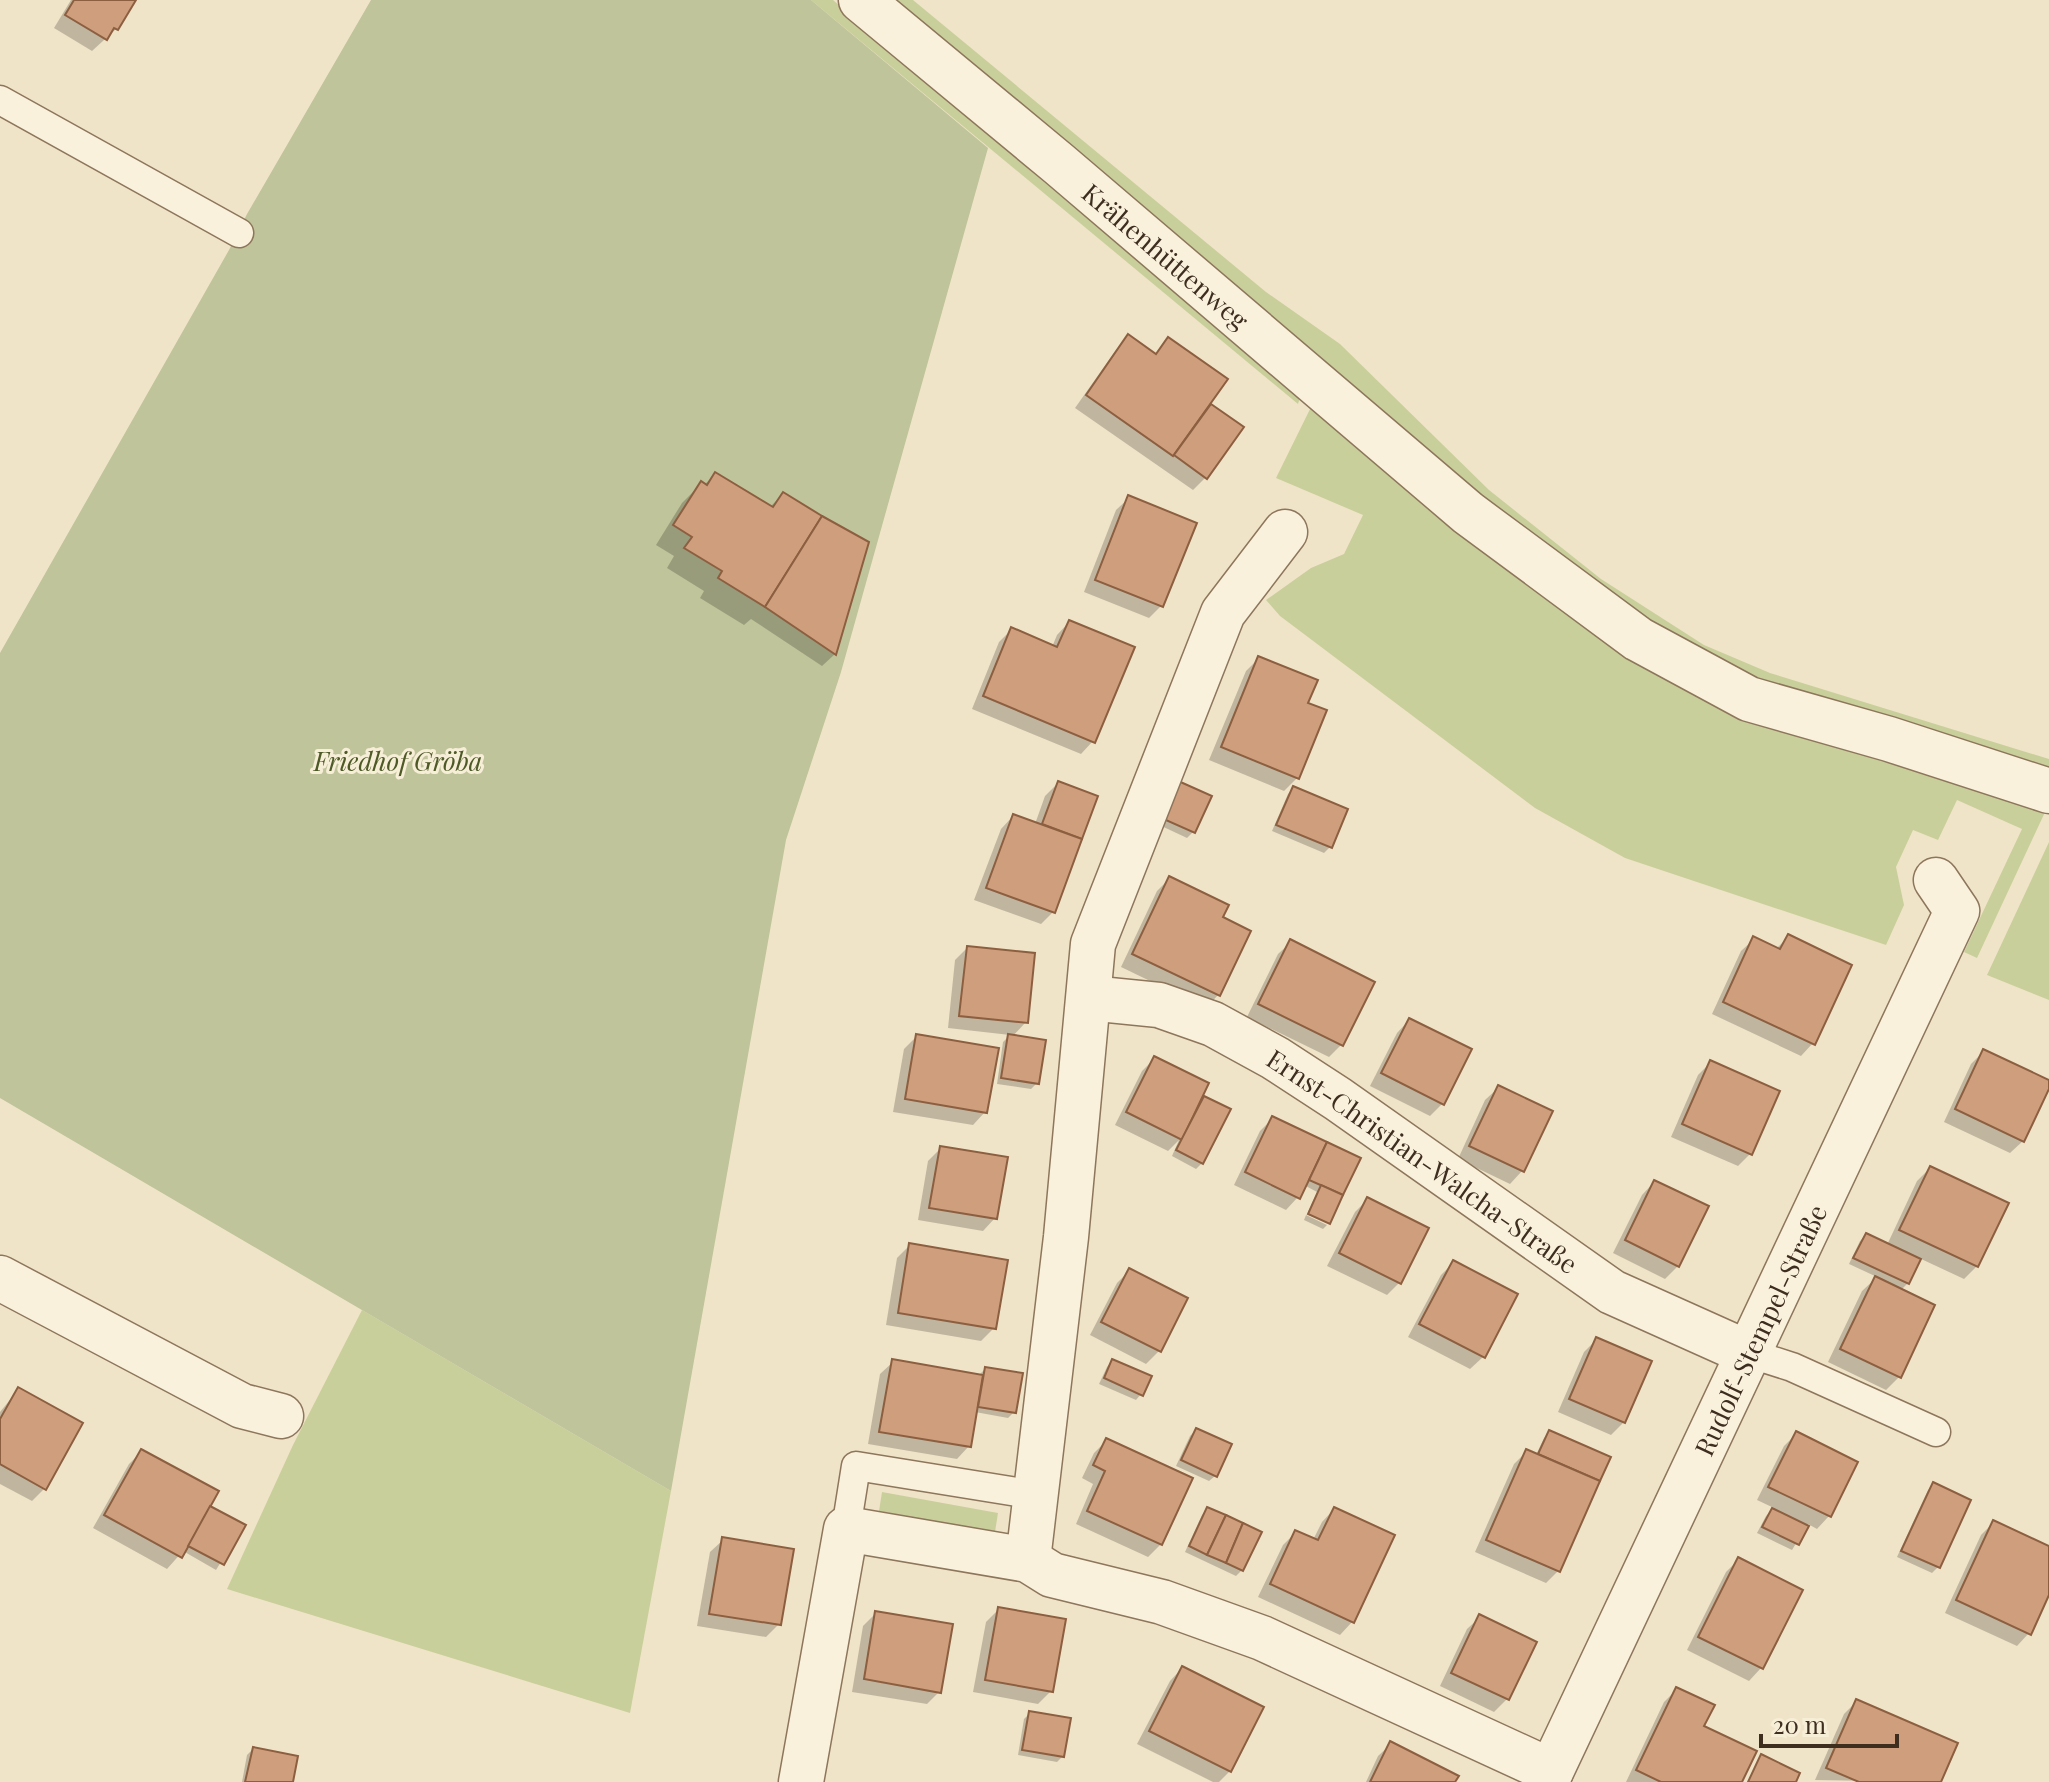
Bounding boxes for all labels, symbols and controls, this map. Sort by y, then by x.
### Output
street label: Krähenhüttenweg [1076,174,1257,337]
park label: Friedhof Gröba [313,743,482,778]
street label: Ernst-Christian-Walcha-Straße [1261,1040,1585,1280]
street label: Rudolf-Stempel-Straße [1685,1199,1834,1461]
scale bar [1761,1698,1897,1748]
text: 20 m [1773,1708,1826,1740]

